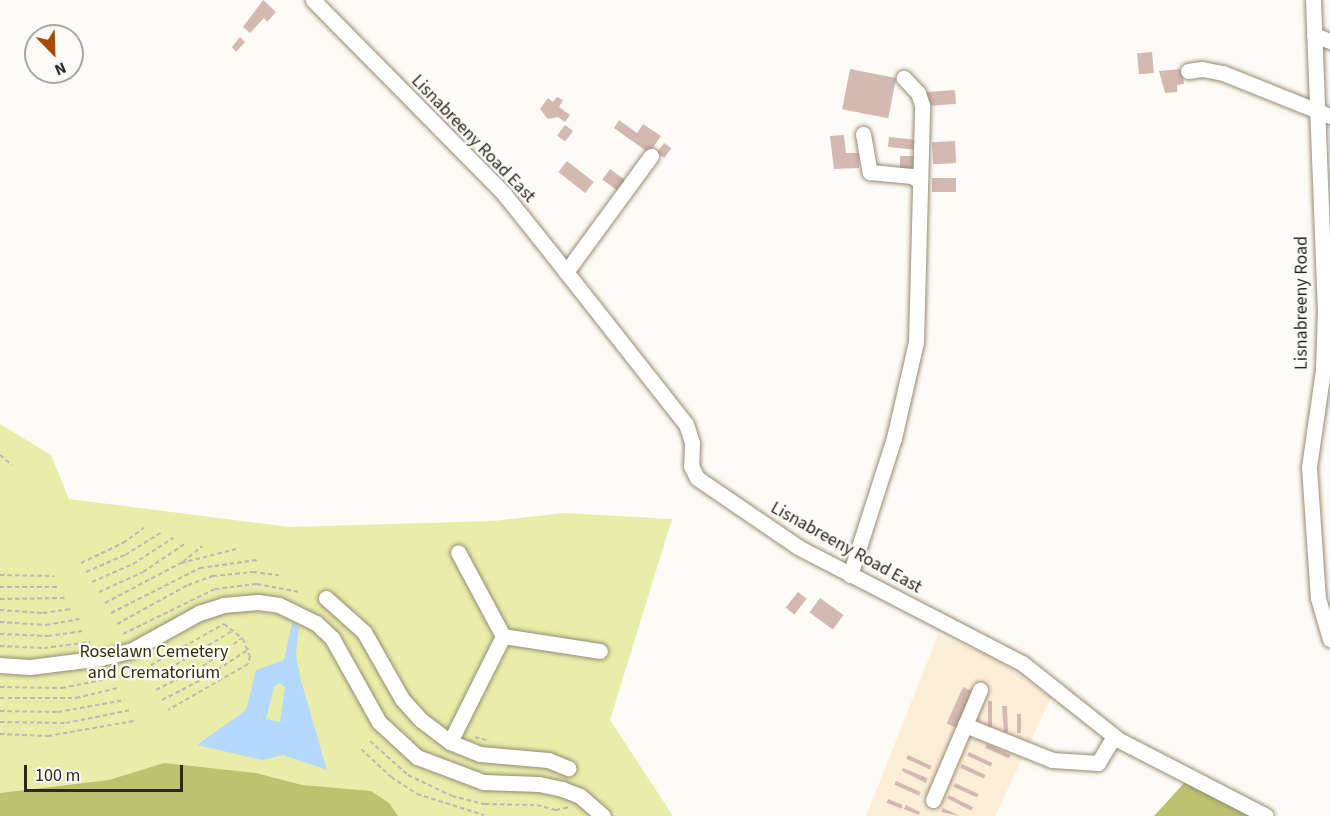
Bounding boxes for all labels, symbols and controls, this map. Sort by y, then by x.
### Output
north arrow [24,24,84,84]
text: N [51,57,69,81]
street label: Lisnabreeny Road East [406,71,540,207]
street label: Lisnabreeny Road [1291,236,1313,370]
street label: Lisnabreeny Road East [767,497,925,599]
park label: Roselawn Cemetery and Crematorium [79,642,229,684]
scale bar [27,753,186,791]
text: 100 m [35,763,80,788]

